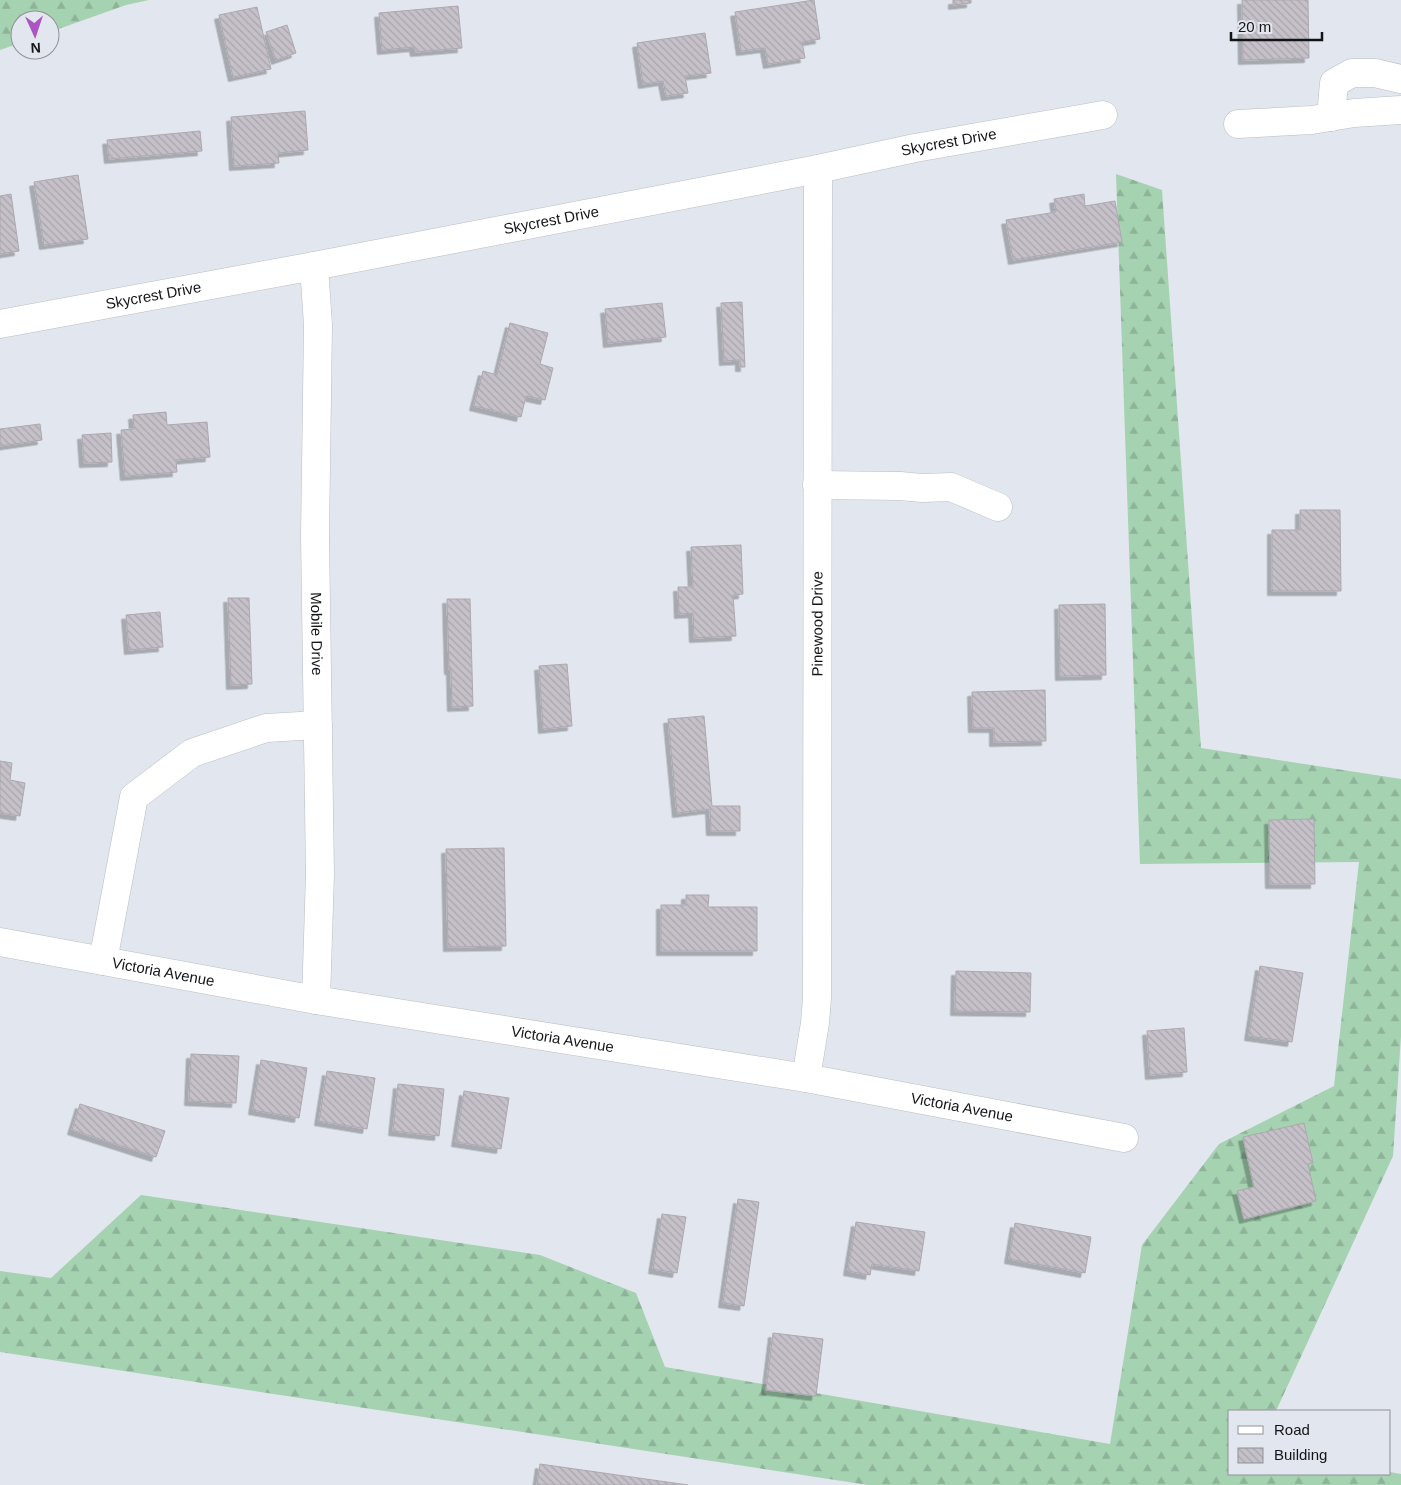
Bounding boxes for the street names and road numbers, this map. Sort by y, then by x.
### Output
street label: Skycrest Drive [899,125,998,159]
street label: Skycrest Drive [502,202,600,237]
street label: Skycrest Drive [104,278,202,312]
street label: Pinewood Drive [808,571,826,676]
street label: Mobile Drive [308,592,326,676]
street label: Victoria Avenue [111,954,216,989]
street label: Victoria Avenue [510,1022,615,1055]
street label: Victoria Avenue [909,1089,1014,1125]

